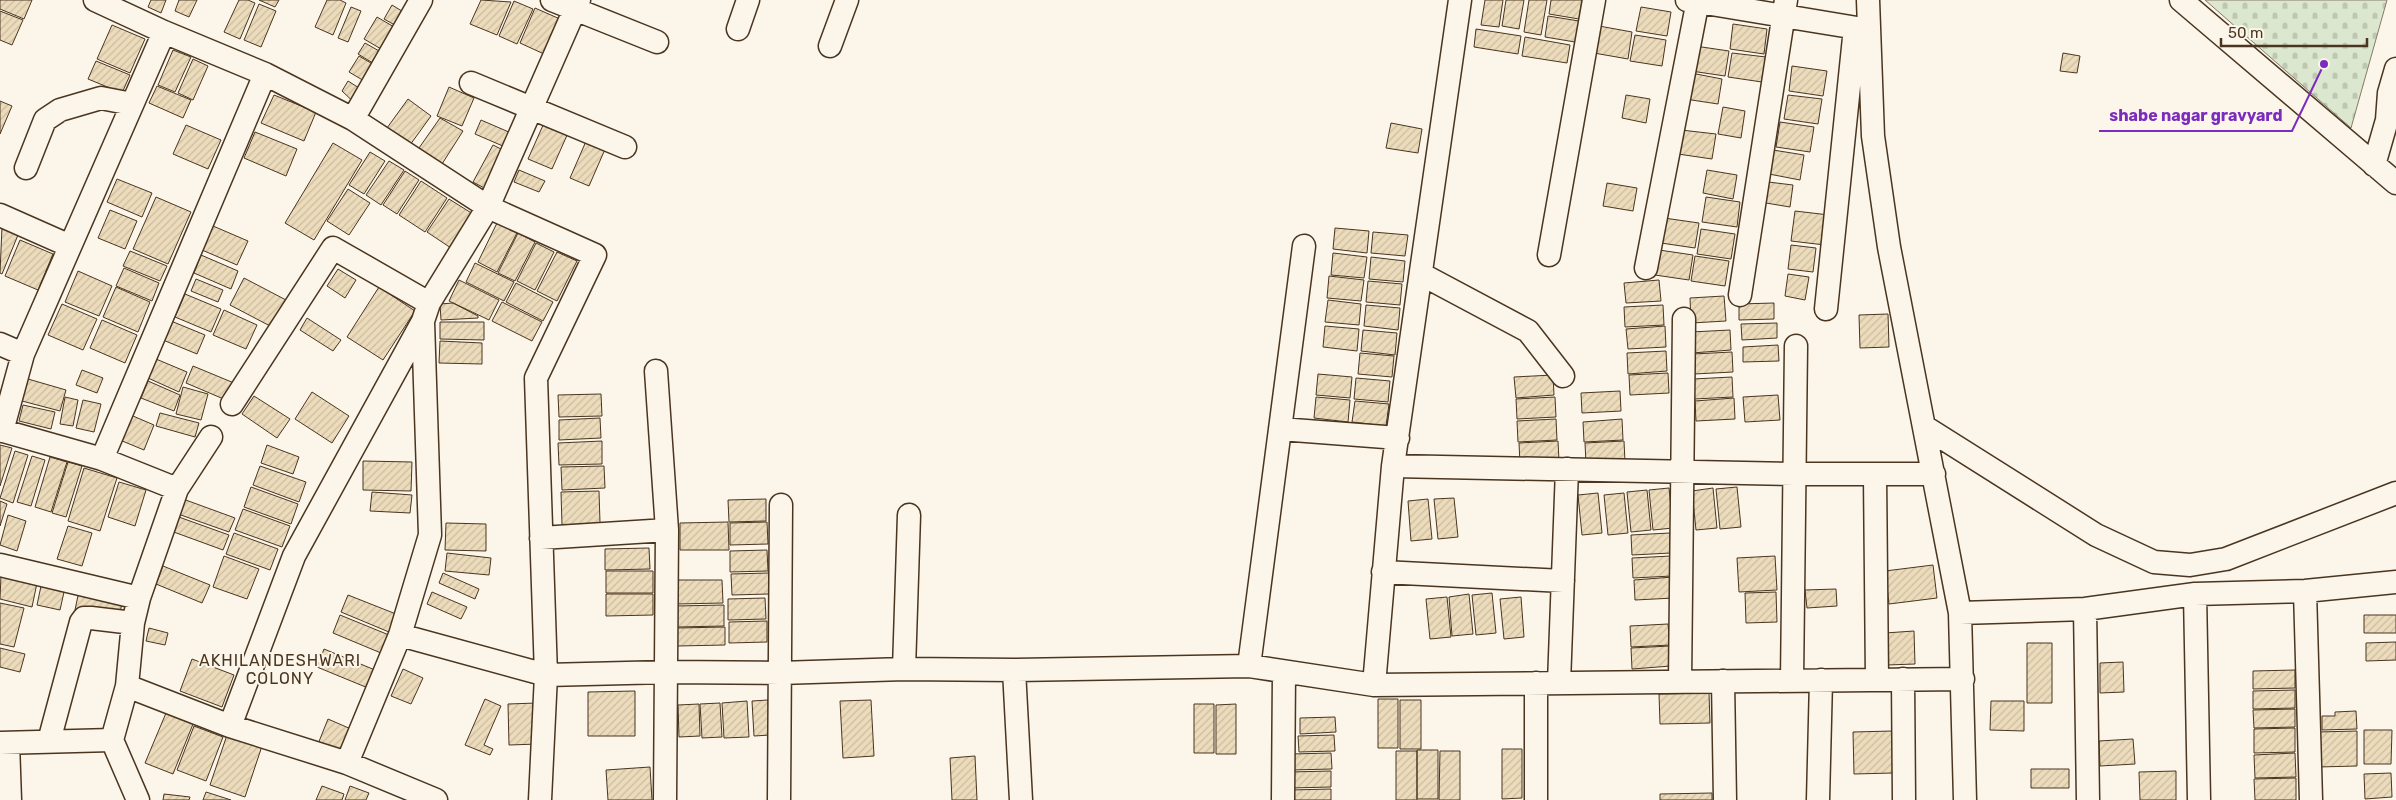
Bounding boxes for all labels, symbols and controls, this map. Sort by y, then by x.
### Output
scale bar [2221,15,2367,47]
text: 50 m [2228,24,2263,42]
callout: shabe nagar gravyard [2099,100,2292,131]
text: shabe nagar gravyard [2109,106,2283,125]
district label: AKHILANDESHWARI COLONY [199,651,361,688]

